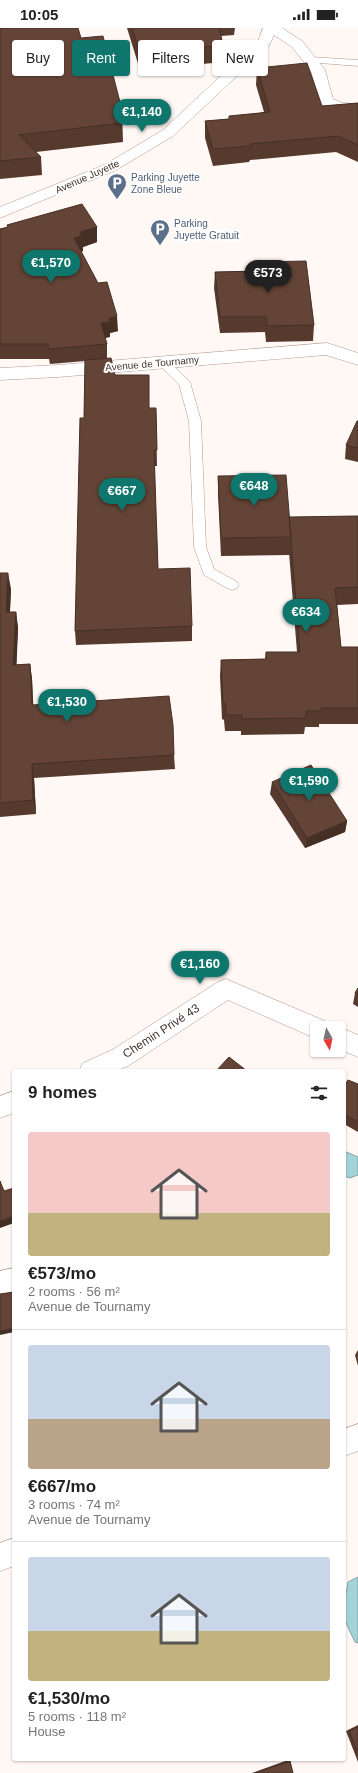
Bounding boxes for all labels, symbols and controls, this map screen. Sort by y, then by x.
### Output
text: 10:05 [20,6,58,23]
chip: Buy [12,40,64,76]
chip: Rent [72,40,130,76]
chip: Filters [138,40,204,76]
chip: New [212,40,268,76]
pin: €1,140 [109,99,175,133]
text: €1,140 [122,104,162,119]
street label: Avenue Juyette [54,157,121,195]
parking icon: Parking Juyette Zone Bleue [106,172,128,200]
place label: Parking Juyette Zone Bleue [131,172,200,195]
parking icon: Parking Juyette Gratuit [149,218,171,246]
place label: Parking Juyette Gratuit [174,218,239,241]
pin: €1,570 [18,250,84,284]
text: €1,570 [31,255,71,270]
pin: €573 [244,260,292,294]
text: €573 [254,265,282,280]
street label: Avenue de Tournamy [105,354,199,373]
pin: €648 [230,473,278,507]
pin: €667 [98,478,146,512]
text: €648 [240,478,268,493]
text: €667 [108,483,136,498]
pin: €634 [282,599,330,633]
text: €634 [292,604,320,619]
pin: €1,530 [34,689,100,723]
text: €1,530 [47,694,87,709]
pin: €1,590 [276,768,342,802]
text: €1,590 [289,773,329,788]
pin: €1,160 [167,951,233,985]
text: €1,160 [180,956,220,971]
street label: Chemin Privé 43 [120,1001,202,1061]
north arrow [310,1021,346,1057]
map controls [310,1021,346,1057]
icon: filters [308,1082,330,1104]
text: 9 homes [28,1083,97,1102]
icon: home [143,1158,215,1230]
text: €573/mo [28,1264,96,1283]
text: 2 rooms · 56 m² [28,1284,120,1299]
text: Avenue de Tournamy [28,1299,150,1314]
icon: home [143,1371,215,1443]
text: €667/mo [28,1477,96,1496]
text: 3 rooms · 74 m² [28,1497,120,1512]
text: Avenue de Tournamy [28,1512,150,1527]
icon: home [143,1583,215,1655]
text: €1,530/mo [28,1689,110,1708]
text: 5 rooms · 118 m² [28,1709,126,1724]
text: House [28,1724,66,1739]

